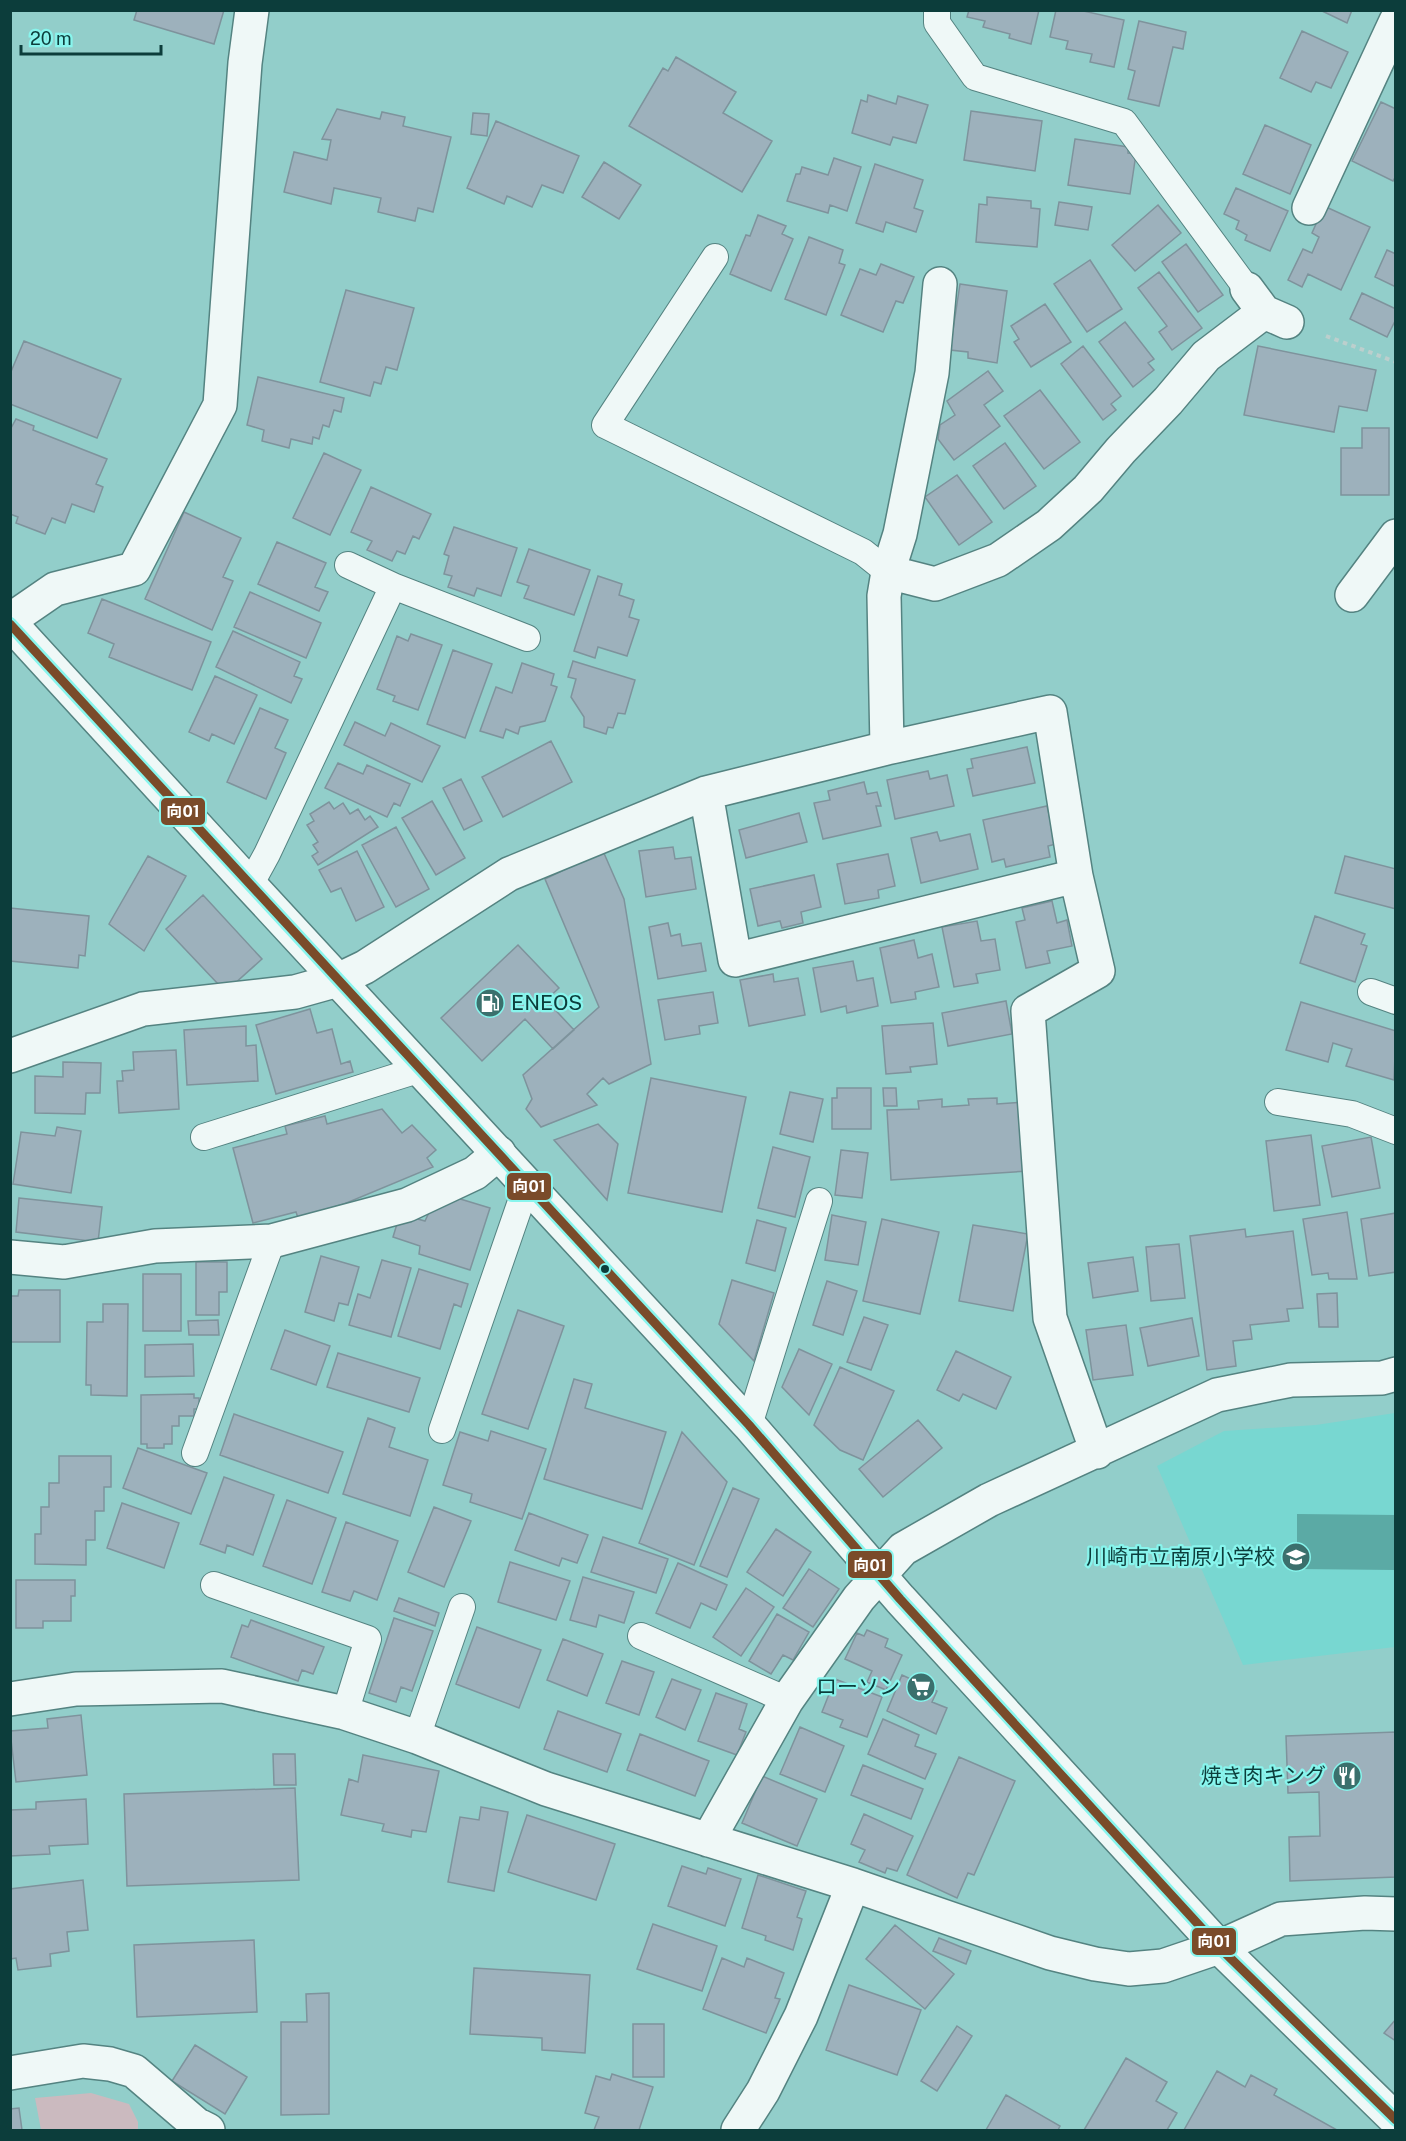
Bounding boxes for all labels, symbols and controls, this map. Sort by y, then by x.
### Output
scale bar [21,18,160,56]
text: 20 m [30,28,72,49]
line badge: 向01 [160,797,206,826]
text: 向01 [166,802,200,821]
fuel station icon: ENEOS [474,987,506,1019]
place label: ENEOS [511,990,582,1015]
line badge: 向01 [506,1172,552,1201]
text: 向01 [512,1177,546,1196]
unlabelled marker [599,1263,611,1275]
school or university icon: 川崎市立南原小学校 [1280,1541,1312,1573]
place label: 川崎市立南原小学校 [1086,1544,1275,1569]
line badge: 向01 [847,1550,893,1579]
text: 向01 [853,1556,887,1575]
supermarket icon: ローソン [905,1671,937,1703]
place label: ローソン [816,1674,900,1699]
restaurant icon: 焼き肉キング [1331,1760,1363,1792]
place label: 焼き肉キング [1201,1763,1326,1788]
line badge: 向01 [1191,1927,1237,1956]
text: 向01 [1197,1932,1231,1951]

